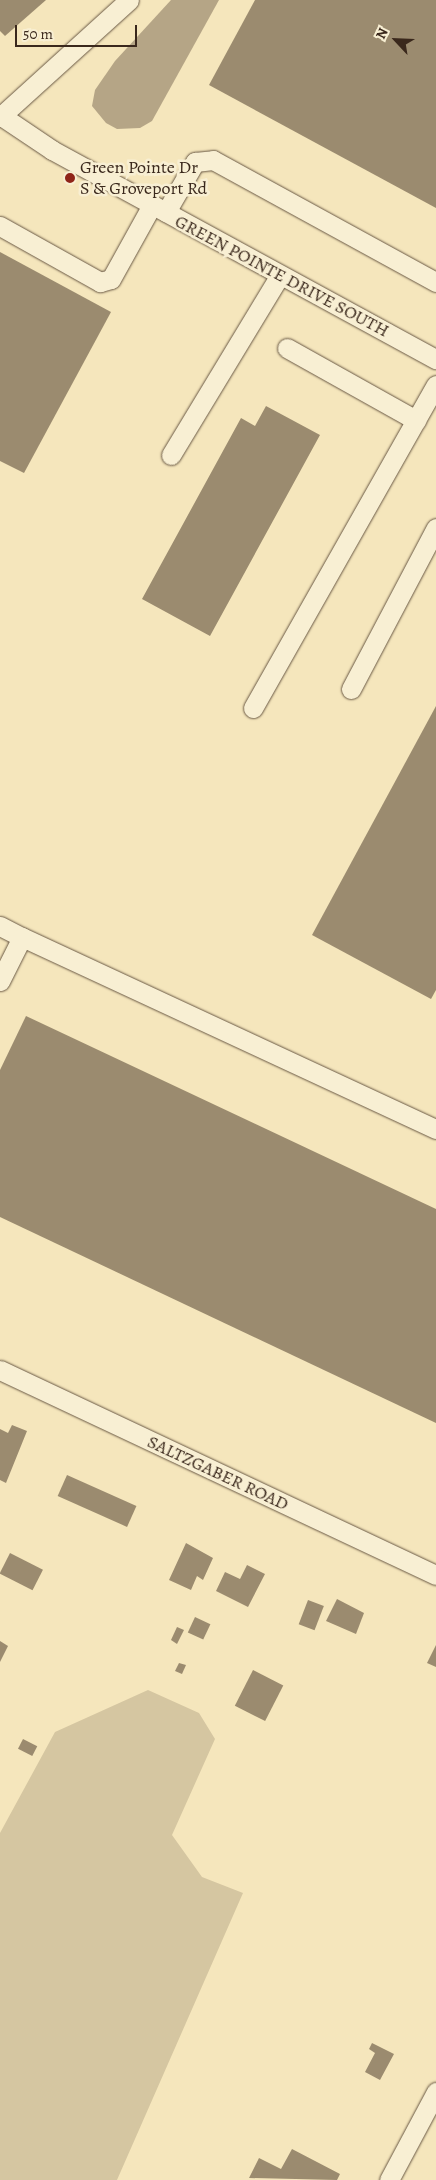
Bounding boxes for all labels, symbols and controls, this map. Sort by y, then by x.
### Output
scale bar [18,15,140,47]
north arrow [371,15,421,65]
text: 50 m [23,24,53,44]
text: N [371,25,393,42]
place label: Green Pointe Dr S & Groveport Rd [80,157,207,200]
marker: Green Pointe Dr S & Groveport Rd [64,172,76,184]
street label: GREEN POINTE DRIVE SOUTH [171,210,393,342]
street label: SALTZGABER ROAD [144,1431,292,1515]

